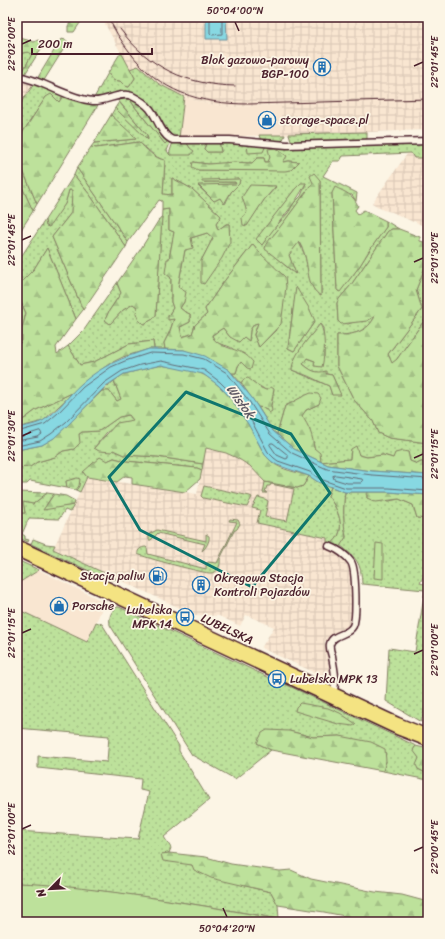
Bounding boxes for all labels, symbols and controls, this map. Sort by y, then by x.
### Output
text: 50°04'00"N [207,2,263,20]
text: 22°02'00"E [3,16,21,71]
scale bar [32,30,152,56]
text: 200 m [38,33,72,55]
text: 22°01'45"E [426,34,444,88]
place label: Blok gazowo-parowy BGP-100 [201,49,310,85]
building icon: Blok gazowo-parowy BGP-100 [312,57,332,77]
place label: storage-space.pl [279,109,369,131]
shop icon: storage-space.pl [257,110,277,130]
text: 22°01'45"E [3,212,21,266]
text: 22°01'30"E [426,231,444,284]
water label: Wisłok [220,379,262,425]
text: 22°01'30"E [3,409,21,462]
text: 22°01'15"E [426,427,444,479]
place label: Stacja paliw [80,565,146,587]
fuel station icon: Stacja paliw [148,566,168,586]
place label: Okręgowa Stacja Kontroli Pojazdów [214,567,310,603]
building icon: Okręgowa Stacja Kontroli Pojazdów [191,575,211,595]
place label: Porsche [72,595,114,617]
shop icon: Porsche [49,596,69,616]
place label: Lubelska MPK 14 [127,599,172,635]
text: 22°01'15"E [3,606,21,658]
bus stop icon: Lubelska MPK 14 [175,607,195,627]
street label: LUBELSKA [197,607,257,651]
text: 22°01'00"E [426,622,444,676]
place label: Lubelska MPK 13 [290,668,378,690]
bus stop icon: Lubelska MPK 13 [267,669,287,689]
text: 22°01'00"E [3,801,21,855]
text: 22°00'45"E [426,818,444,874]
north arrow [30,869,70,909]
text: N [31,885,52,901]
text: 50°04'20"N [199,920,255,938]

